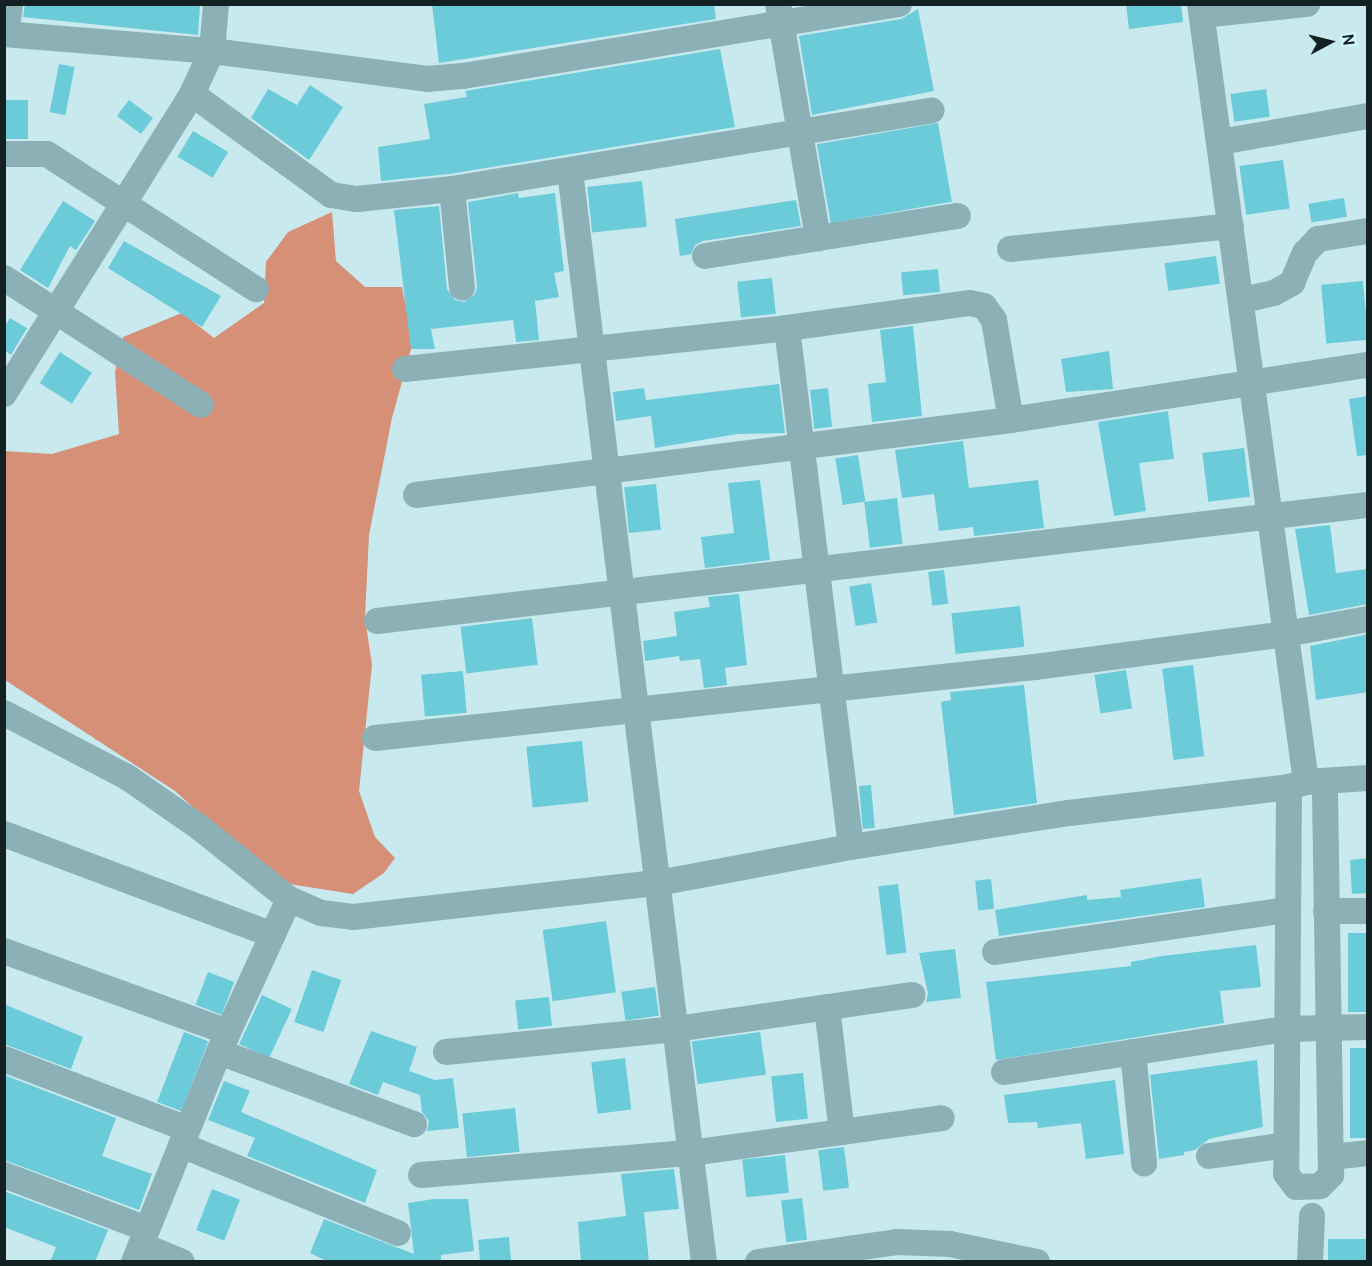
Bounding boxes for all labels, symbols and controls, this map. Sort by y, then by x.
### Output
north arrow [1300,12,1360,72]
text: N [1338,33,1358,47]

